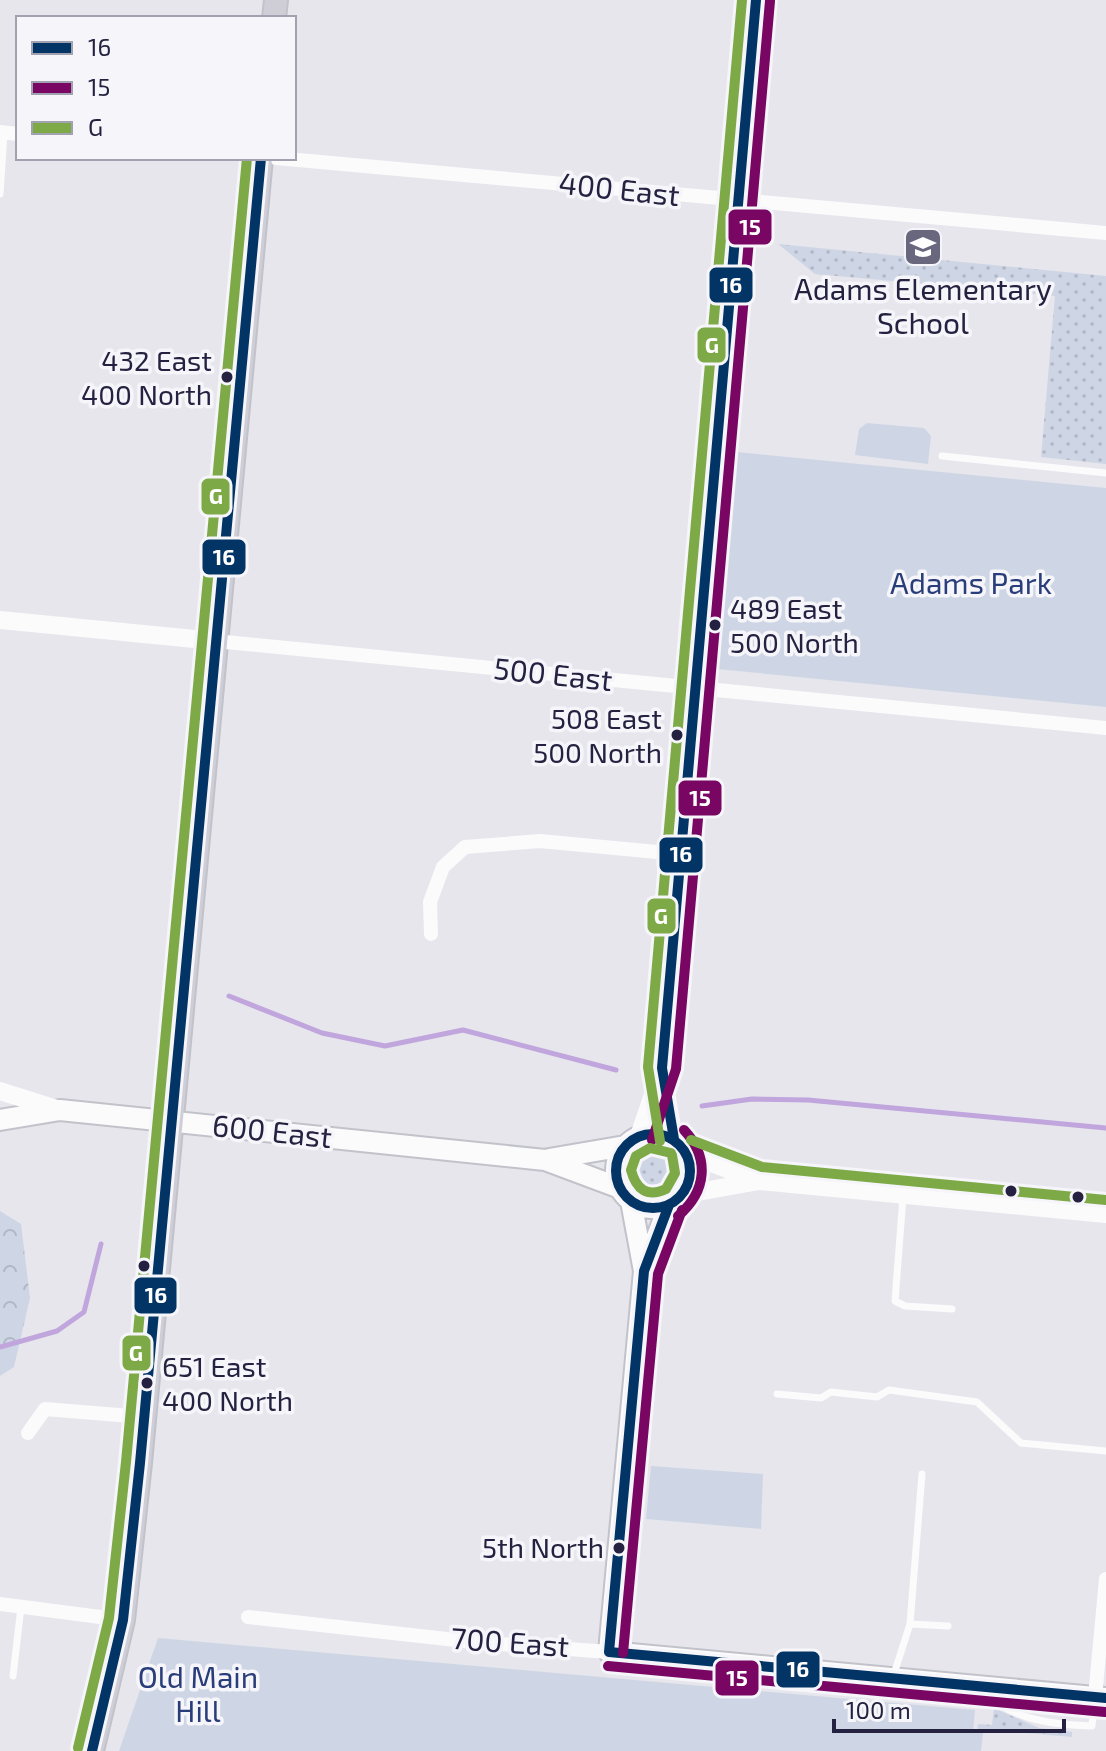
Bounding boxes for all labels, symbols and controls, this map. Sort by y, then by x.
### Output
legend [16,16,296,160]
text: 16 [88,32,111,61]
text: 15 [88,72,110,101]
text: G [88,112,103,141]
street label: 400 East [557,164,681,212]
line badge: 15 [727,208,773,246]
text: 15 [739,213,761,239]
school or university icon: Adams Elementary School [902,226,944,268]
line badge: 16 [708,266,754,304]
place label: Adams Elementary School [794,270,1052,340]
text: 16 [720,271,742,297]
line badge: G [696,326,727,364]
text: G [705,331,719,357]
place label: 432 East 400 North [81,343,212,411]
marker: 432 East 400 North [219,369,235,385]
line badge: G [200,477,231,516]
text: G [209,482,223,508]
line badge: 16 [201,538,247,576]
text: 16 [213,543,235,569]
park label: Adams Park [890,564,1052,600]
place label: 489 East 500 North [730,591,859,659]
marker: 489 East 500 North [707,617,723,633]
street label: 500 East [492,649,614,697]
place label: 508 East 500 North [533,701,662,769]
marker: 508 East 500 North [669,727,685,743]
line badge: 15 [677,779,723,817]
text: 15 [689,784,711,810]
line badge: 16 [658,836,704,874]
text: 16 [670,840,692,866]
line badge: G [646,897,677,935]
text: G [654,902,668,928]
street label: 600 East [211,1106,334,1154]
unlabelled marker [1003,1183,1019,1199]
unlabelled marker [1070,1189,1086,1205]
unlabelled marker [136,1258,152,1274]
line badge: 16 [133,1276,178,1315]
text: 16 [145,1281,167,1307]
line badge: G [121,1334,152,1372]
text: G [129,1339,143,1365]
place label: 651 East 400 North [162,1349,293,1417]
marker: 651 East 400 North [139,1375,155,1391]
place label: 5th North [482,1530,604,1564]
marker: 5th North [611,1540,627,1556]
street label: 700 East [450,1619,570,1663]
line badge: 16 [775,1650,821,1689]
text: 16 [787,1655,809,1681]
park label: Old Main Hill [138,1658,258,1728]
line badge: 15 [714,1659,760,1697]
text: 15 [726,1664,748,1690]
scale bar [834,1683,1064,1733]
text: 100 m [846,1695,911,1724]

